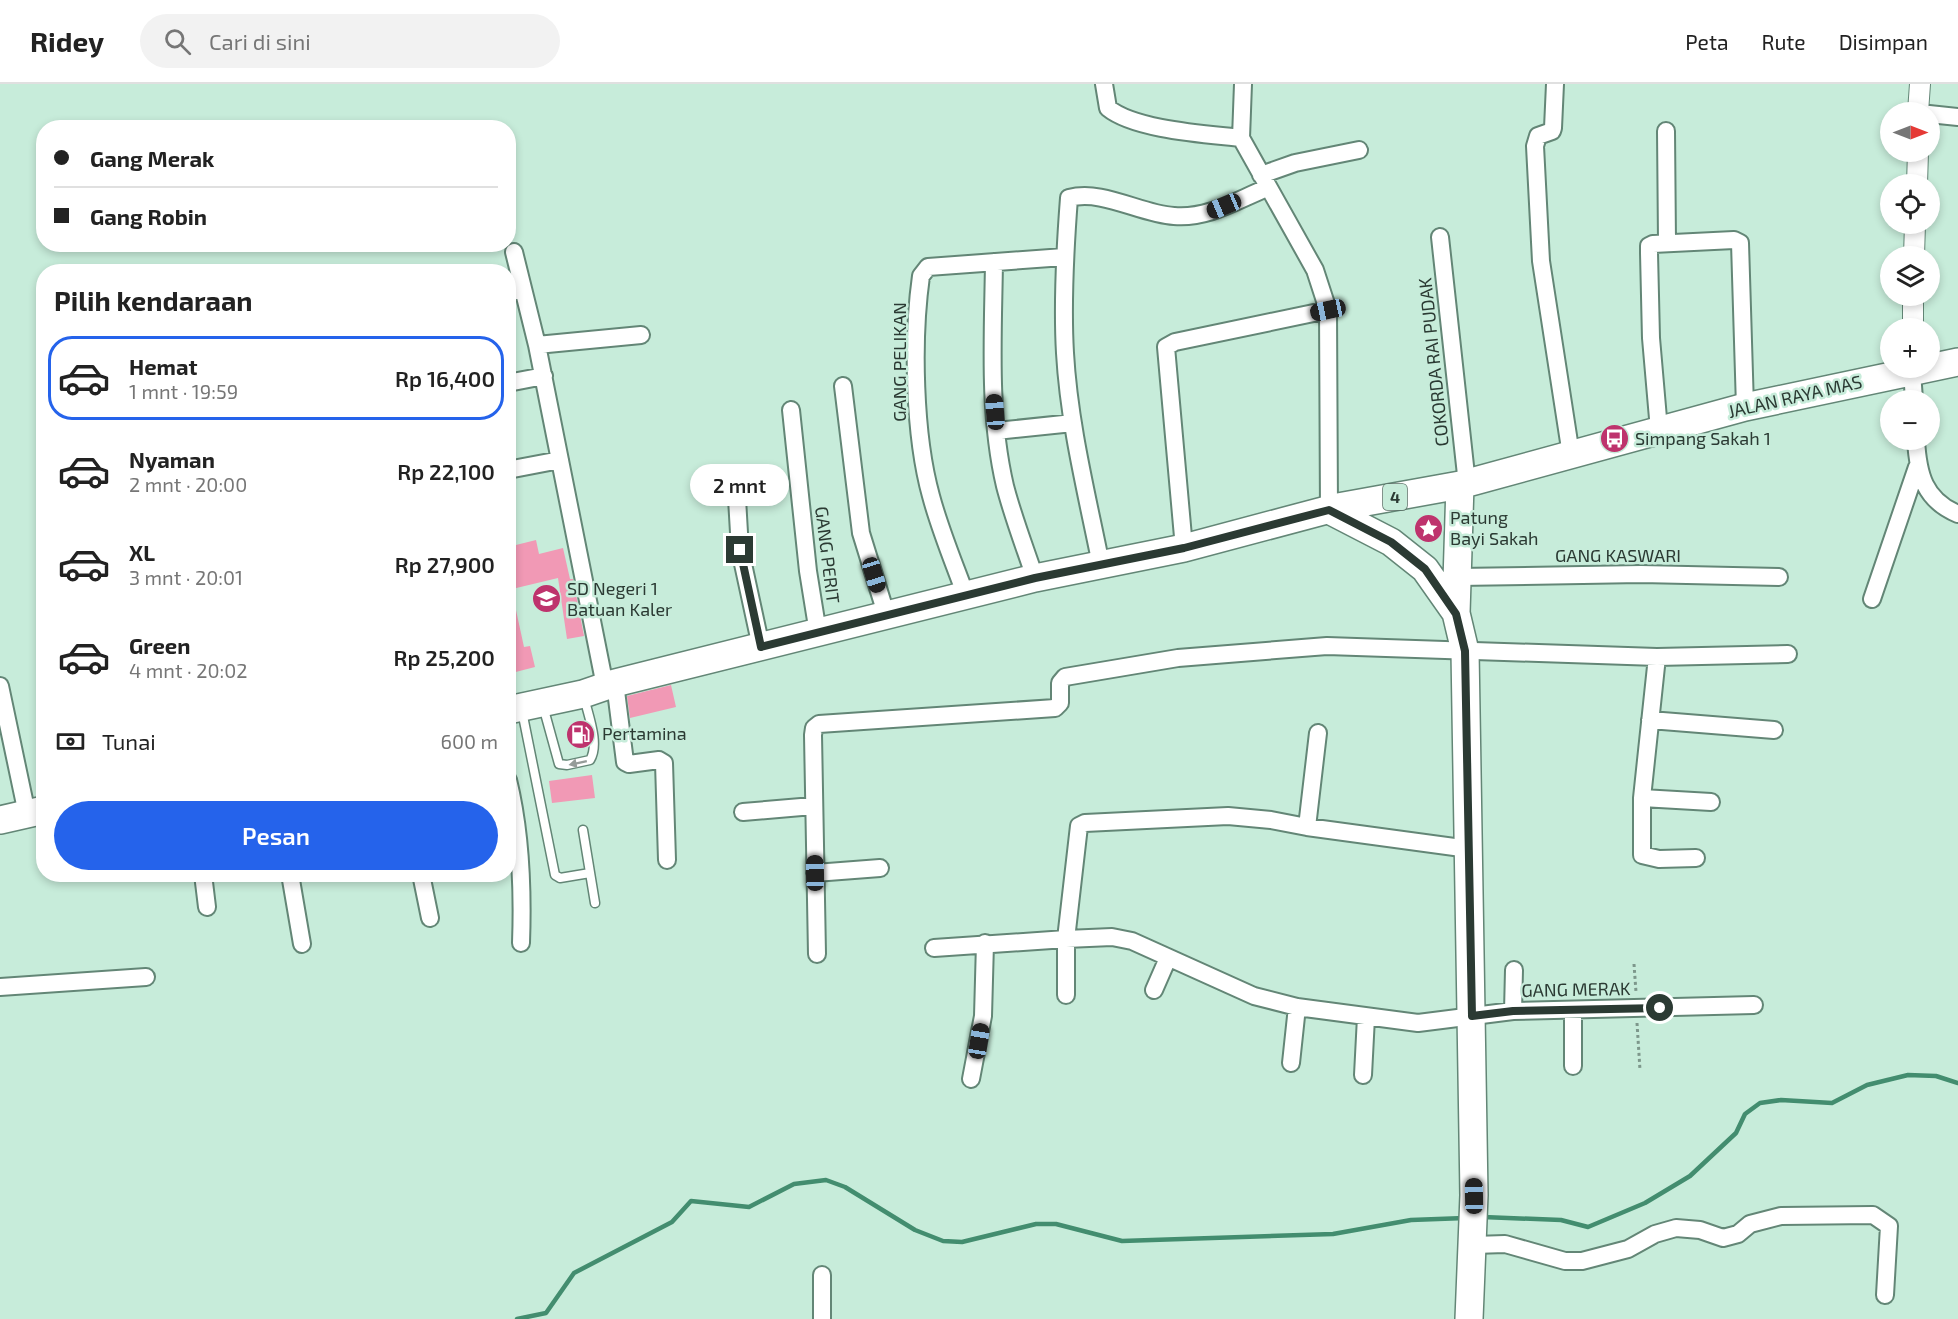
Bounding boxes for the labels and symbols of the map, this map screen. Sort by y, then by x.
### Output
north arrow [1880,102,1940,162]
car [1204,191,1244,221]
street label: COKORDA RAI PUDAK [1413,276,1453,448]
car [1309,297,1347,323]
street label: GANG PELIKAN [888,302,910,422]
street label: JALAN RAYA MAS [1726,370,1864,422]
car [985,393,1005,431]
bus stop icon: Simpang Sakah 1 [1598,423,1630,455]
place label: Simpang Sakah 1 [1635,427,1771,449]
callout: 2 mnt [690,463,789,505]
road number: 4 [1383,484,1407,510]
street label: GANG PERIT [811,505,845,605]
place label: Patung Bayi Sakah [1450,506,1539,549]
place icon: Patung Bayi Sakah [1413,512,1445,544]
route end [726,536,753,563]
street label: GANG KASWARI [1555,544,1681,566]
car [860,555,888,595]
place label: SD Negeri 1 Batuan Kaler [567,577,672,620]
school or university icon: SD Negeri 1 Batuan Kaler [530,583,562,615]
fuel station icon: Pertamina [565,718,597,750]
place label: Pertamina [602,722,687,744]
one-way arrow [568,759,587,768]
car [806,855,824,891]
street label: GANG MERAK [1521,977,1631,1001]
route start [1646,994,1673,1021]
car [967,1022,991,1060]
car [1465,1178,1483,1214]

